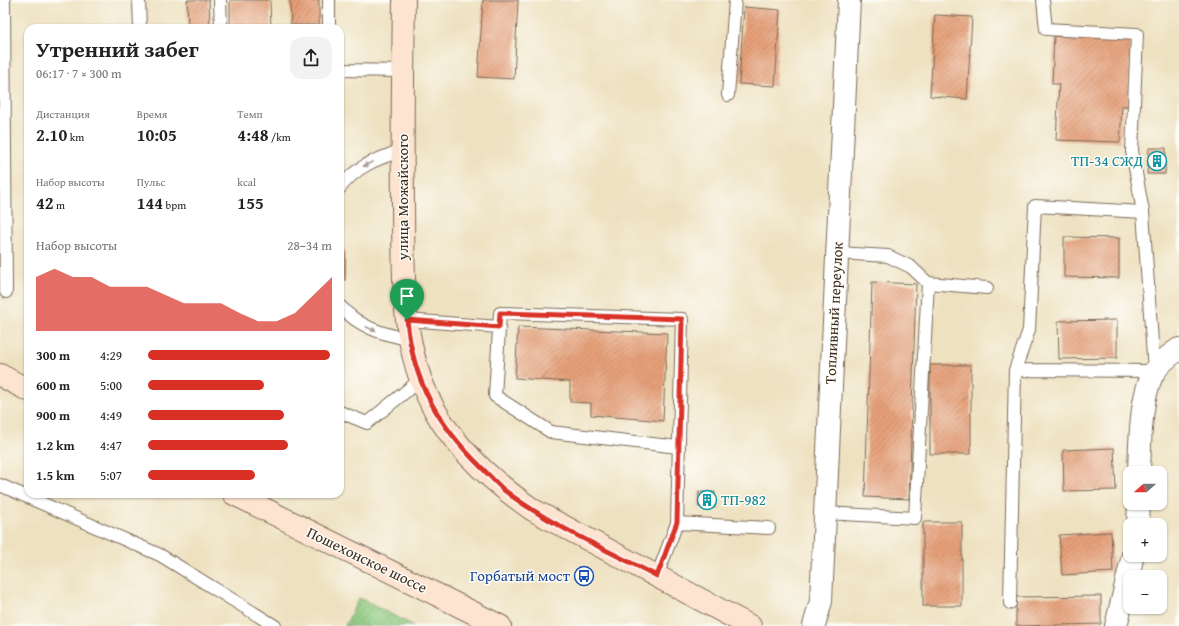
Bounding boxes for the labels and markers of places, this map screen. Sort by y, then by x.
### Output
place label: ТП-34 СЖД [1071,150,1143,171]
building icon: ТП-34 СЖД [1146,150,1168,172]
pin [390,279,424,320]
building icon: ТП-982 [696,489,718,511]
place label: ТП-982 [721,489,766,510]
place label: Горбатый мост [470,565,571,586]
bus stop icon: Горбатый мост [573,565,595,587]

